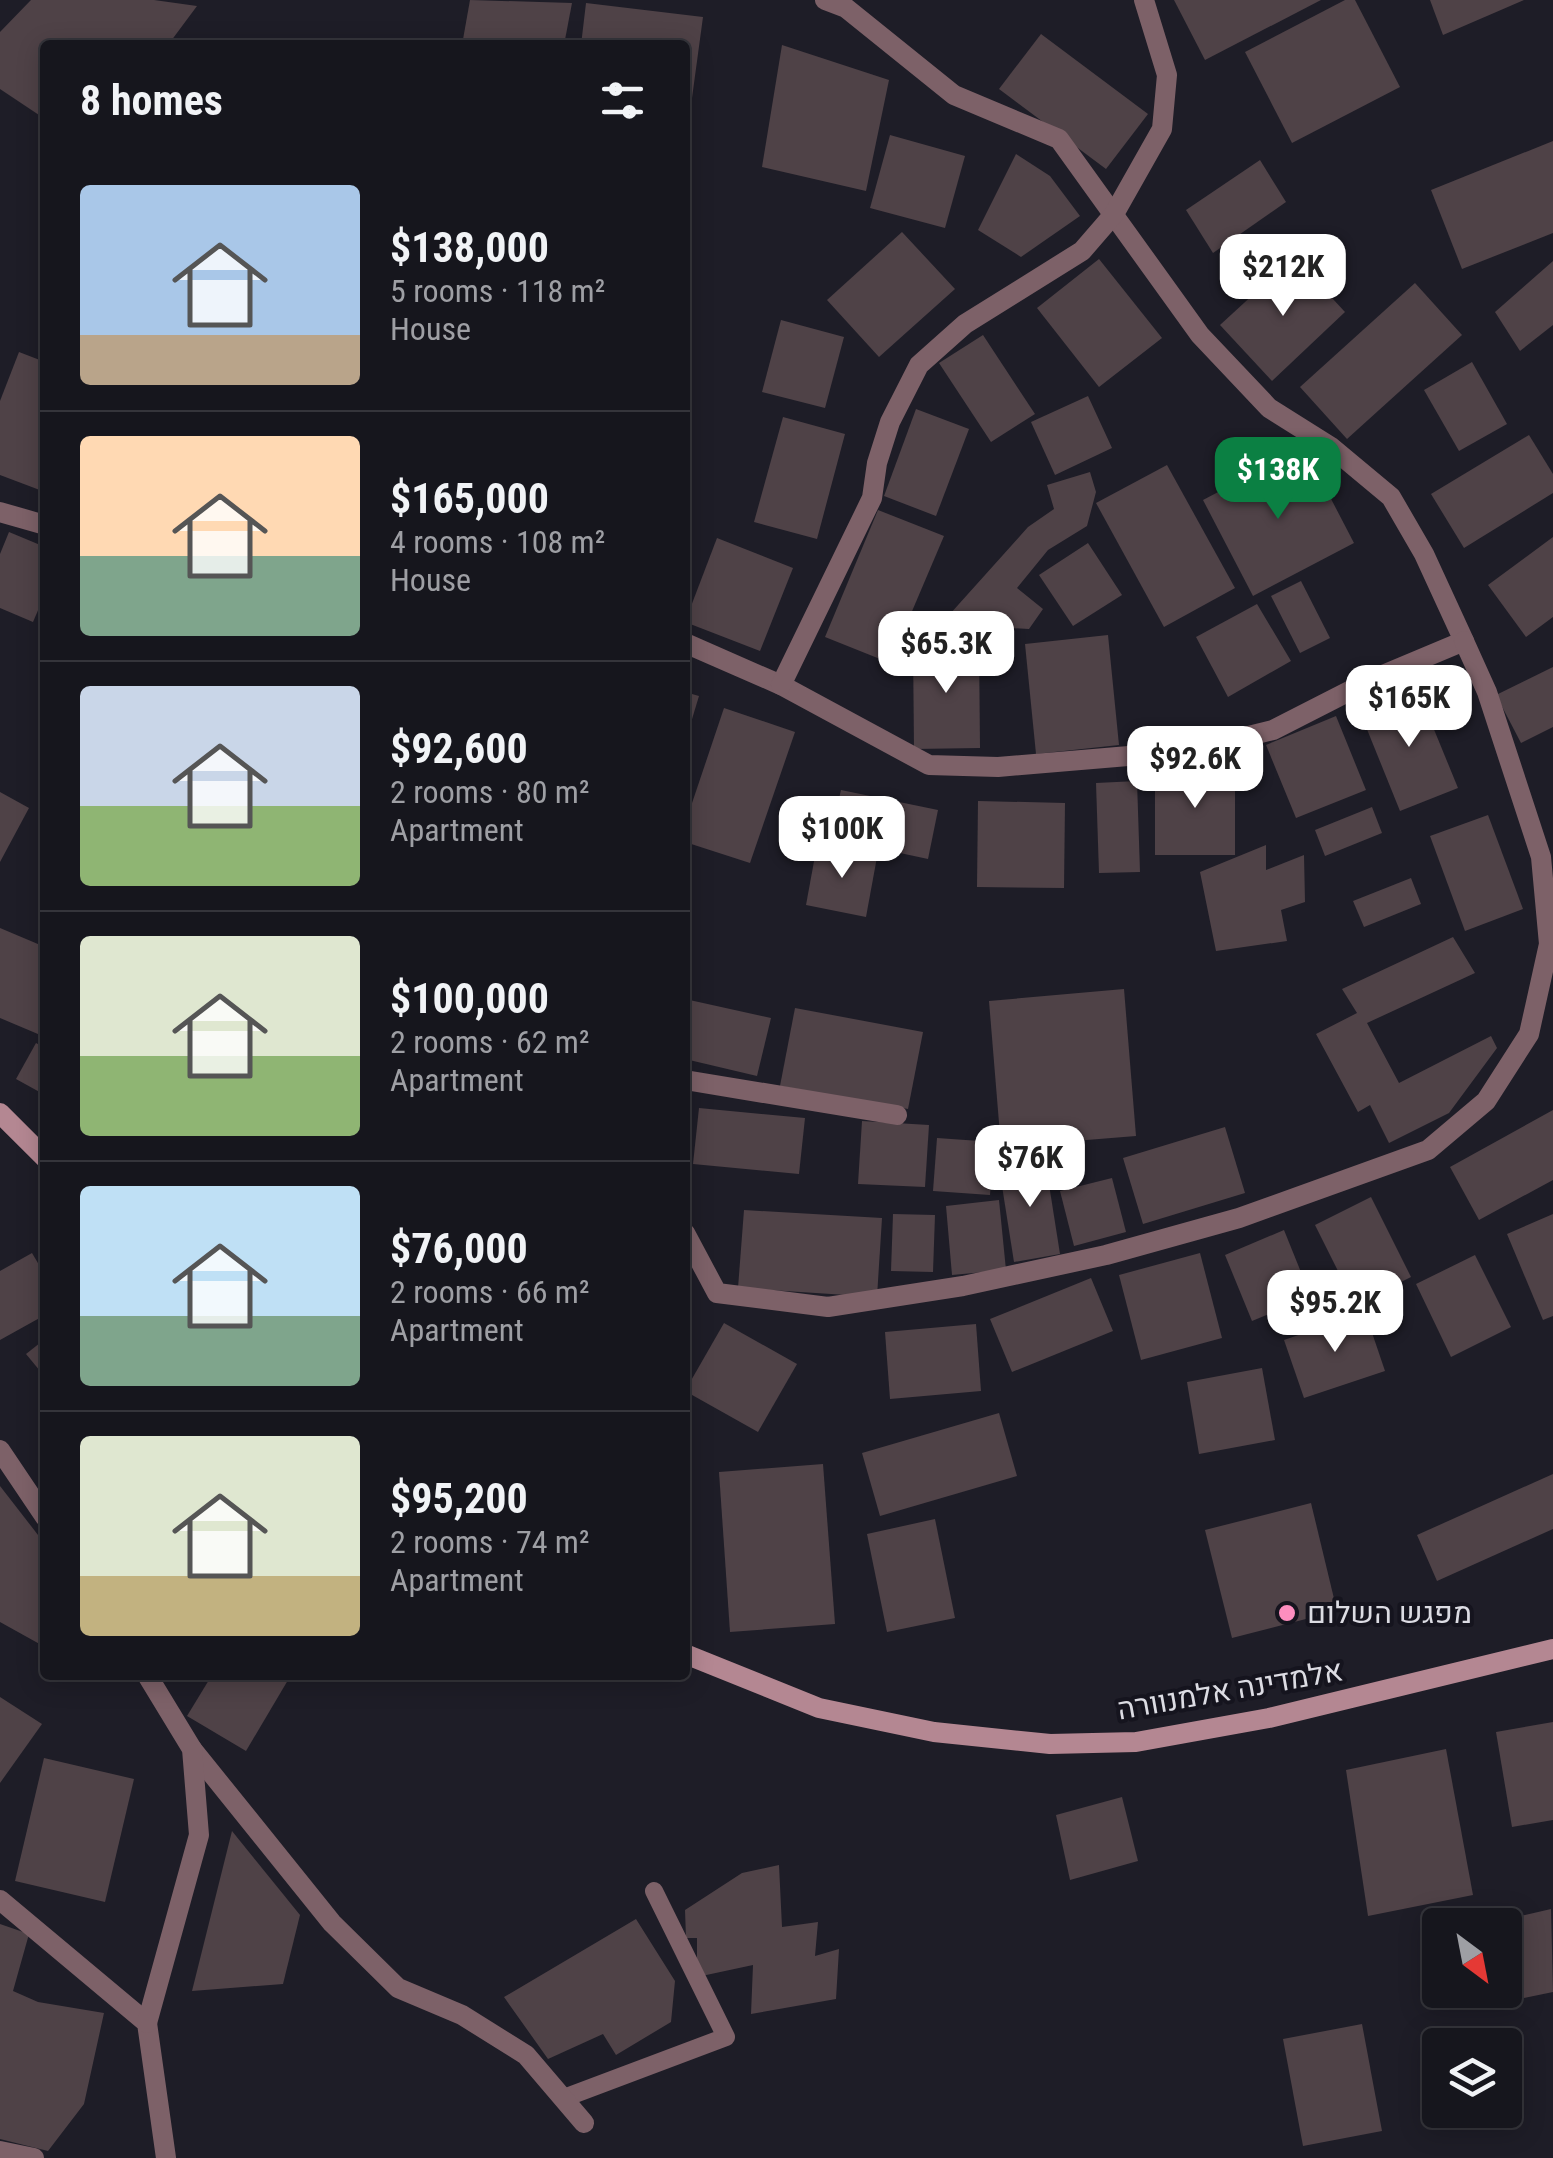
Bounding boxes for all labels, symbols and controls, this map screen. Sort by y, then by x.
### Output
icon: filters [595,73,650,128]
text: 8 homes [80,76,223,125]
text: $138,000 [390,223,549,272]
icon: home [160,225,280,345]
pin: $212K [1213,234,1353,319]
text: $212K [1242,247,1324,285]
text: 5 rooms · 118 m² [390,272,605,310]
text: House [390,310,471,348]
pin: $138K [1208,437,1348,522]
text: $138K [1237,450,1319,488]
text: $165,000 [390,474,549,523]
icon: home [160,476,280,596]
text: 4 rooms · 108 m² [390,523,605,561]
text: House [390,561,471,599]
pin: $65.3K [865,611,1027,696]
text: $65.3K [900,624,992,662]
pin: $165K [1339,665,1479,750]
text: $165K [1368,678,1450,716]
text: $92,600 [390,724,528,773]
icon: home [160,726,280,846]
pin: $92.6K [1114,726,1276,811]
text: $92.6K [1149,739,1241,777]
text: 2 rooms · 80 m² [390,773,589,811]
pin: $100K [772,796,912,881]
text: $100K [801,809,883,847]
text: Apartment [390,811,524,849]
text: $100,000 [390,974,549,1023]
icon: home [160,976,280,1096]
text: 2 rooms · 62 m² [390,1023,589,1061]
text: Apartment [390,1061,524,1099]
pin: $76K [971,1125,1089,1210]
text: $76K [997,1138,1063,1176]
text: $76,000 [390,1224,528,1273]
icon: home [160,1226,280,1346]
pin: $95.2K [1254,1270,1416,1355]
text: 2 rooms · 66 m² [390,1273,589,1311]
text: $95.2K [1289,1283,1381,1321]
text: Apartment [390,1311,524,1349]
text: $95,200 [390,1474,528,1523]
icon: home [160,1476,280,1596]
text: 2 rooms · 74 m² [390,1523,589,1561]
text: Apartment [390,1561,524,1599]
place label: מפגש השלום [1307,1595,1472,1630]
marker: מפגש השלום [1276,1602,1298,1624]
street label: אלמדינה אלמנוורה [1114,1652,1345,1727]
north arrow [1422,1908,1522,2008]
map controls [1422,1908,1522,2128]
button: layers [1422,2028,1522,2128]

